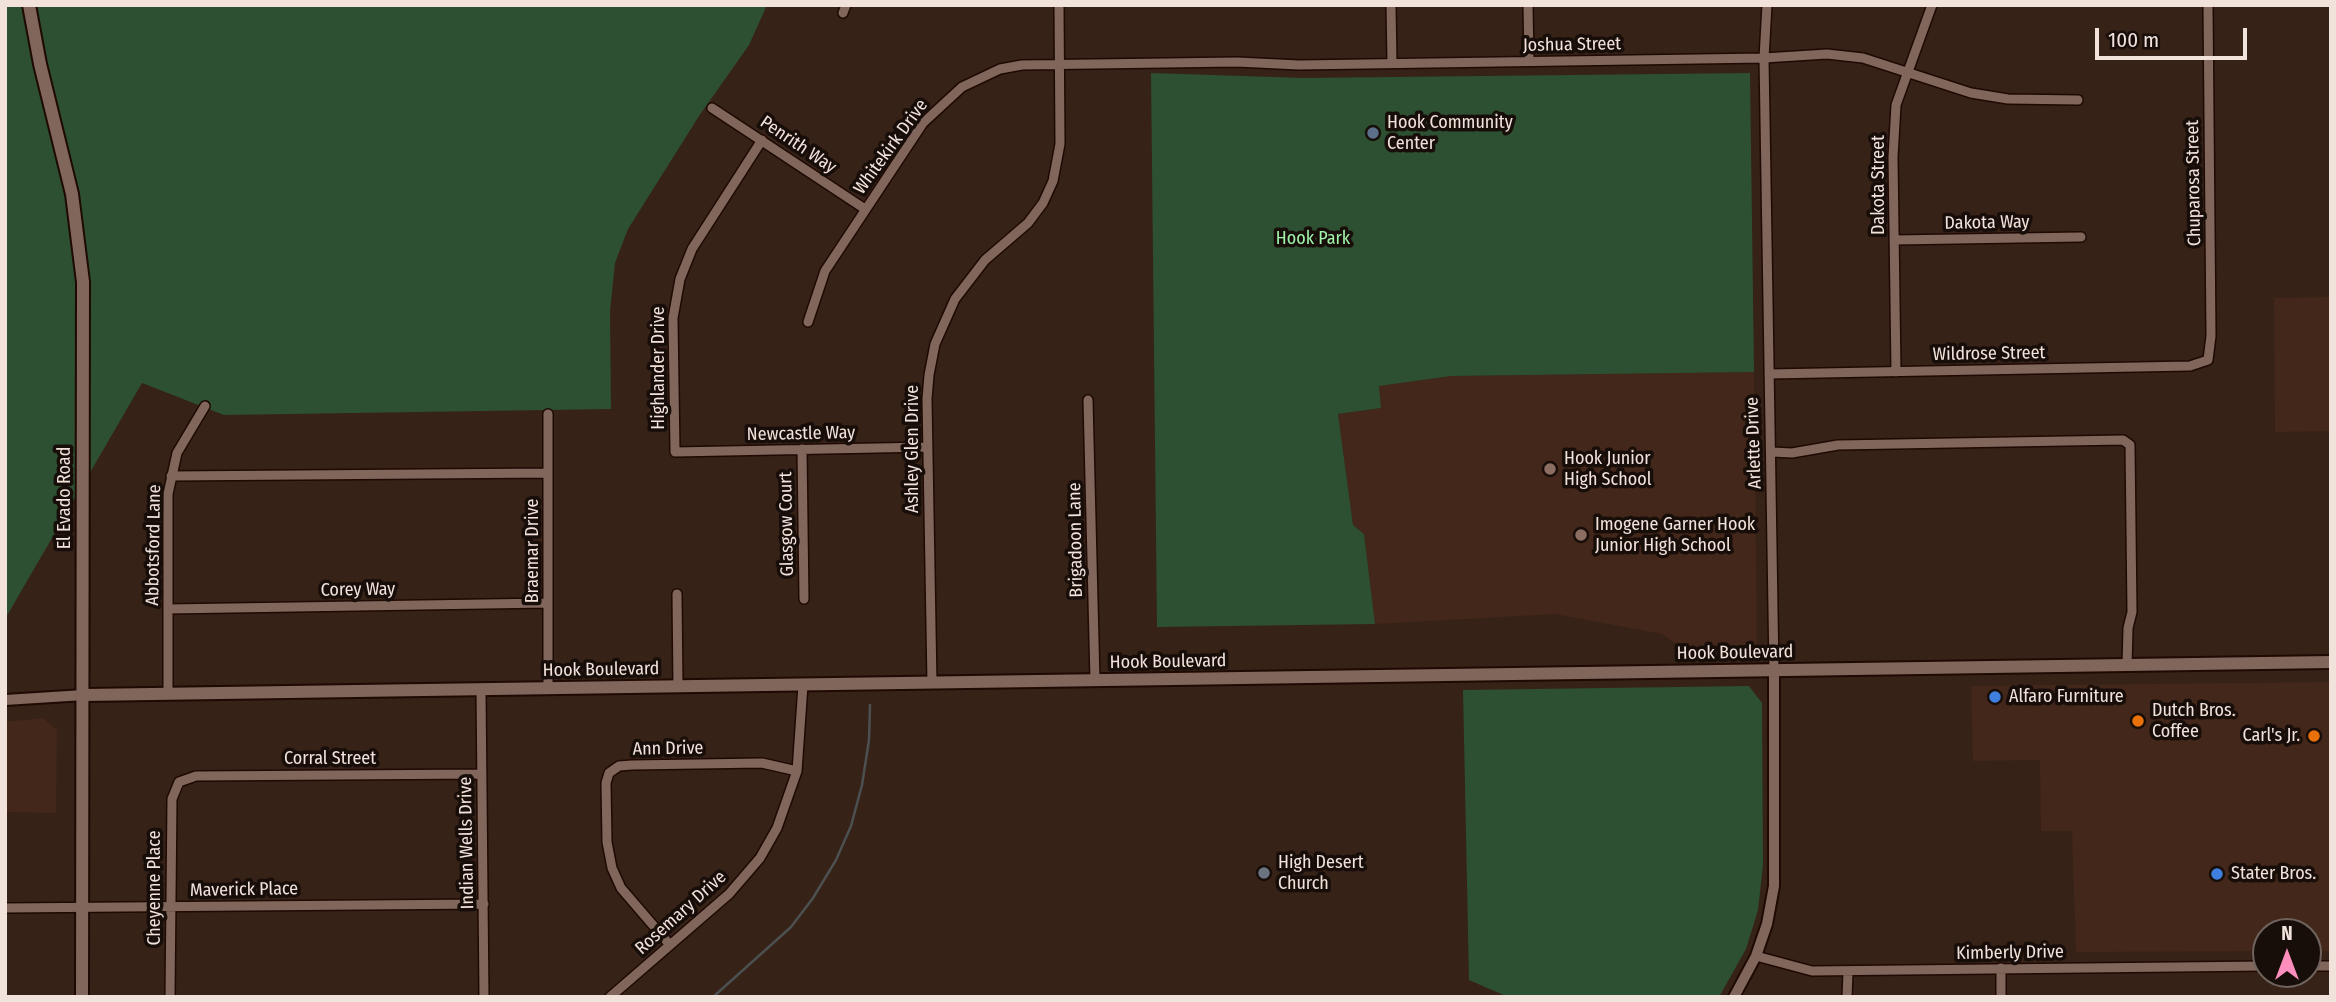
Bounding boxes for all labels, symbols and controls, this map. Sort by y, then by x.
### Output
scale bar [2098,14,2250,58]
text: 100 m [2108,27,2159,53]
street label: Joshua Street [1523,33,1621,57]
street label: Whitekirk Drive [849,95,933,199]
street label: Penrith Way [756,112,840,178]
place label: Hook Community Center [1387,112,1513,154]
street label: Chuparosa Street [2182,120,2206,246]
marker: Hook Community Center [1365,125,1381,141]
street label: Dakota Street [1868,135,1890,235]
street label: Dakota Way [1944,211,2030,235]
park label: Hook Park [1276,228,1350,250]
street label: Highlander Drive [648,306,670,430]
street label: Wildrose Street [1932,342,2046,366]
street label: Ashley Glen Drive [902,385,924,513]
street label: Arlette Drive [1742,397,1766,489]
street label: Newcastle Way [747,422,855,446]
street label: El Evado Road [54,447,76,549]
place label: Hook Junior High School [1564,448,1651,490]
marker: Hook Junior High School [1542,461,1558,477]
street label: Glasgow Court [775,471,799,577]
street label: Brigadoon Lane [1064,482,1088,598]
street label: Abbotsford Lane [142,484,166,606]
street label: Braemar Drive [522,499,544,603]
place label: Imogene Garner Hook Junior High School [1595,514,1755,556]
marker: Imogene Garner Hook Junior High School [1573,527,1589,543]
street label: Corey Way [321,579,395,601]
street label: Hook Boulevard [1676,641,1794,665]
street label: Hook Boulevard [1109,650,1227,674]
street label: Hook Boulevard [542,658,660,682]
place label: Alfaro Furniture [2009,686,2124,708]
marker: Alfaro Furniture [1987,689,2003,705]
place label: Dutch Bros. Coffee [2152,700,2236,742]
marker: Dutch Bros. Coffee [2130,713,2146,729]
place label: Carl's Jr. [2243,725,2300,747]
marker: Carl's Jr. [2306,728,2322,744]
street label: Ann Drive [632,738,704,760]
street label: Corral Street [284,748,376,770]
street label: Indian Wells Drive [455,777,479,909]
street label: Cheyenne Place [144,830,166,946]
place label: High Desert Church [1278,852,1364,894]
place label: Stater Bros. [2231,863,2316,885]
marker: High Desert Church [1256,865,1272,881]
marker: Stater Bros. [2209,866,2225,882]
street label: Rosemary Drive [631,867,731,959]
street label: Maverick Place [190,878,298,902]
north arrow [2252,918,2322,988]
text: N [2281,922,2293,945]
street label: Kimberly Drive [1956,941,2064,965]

